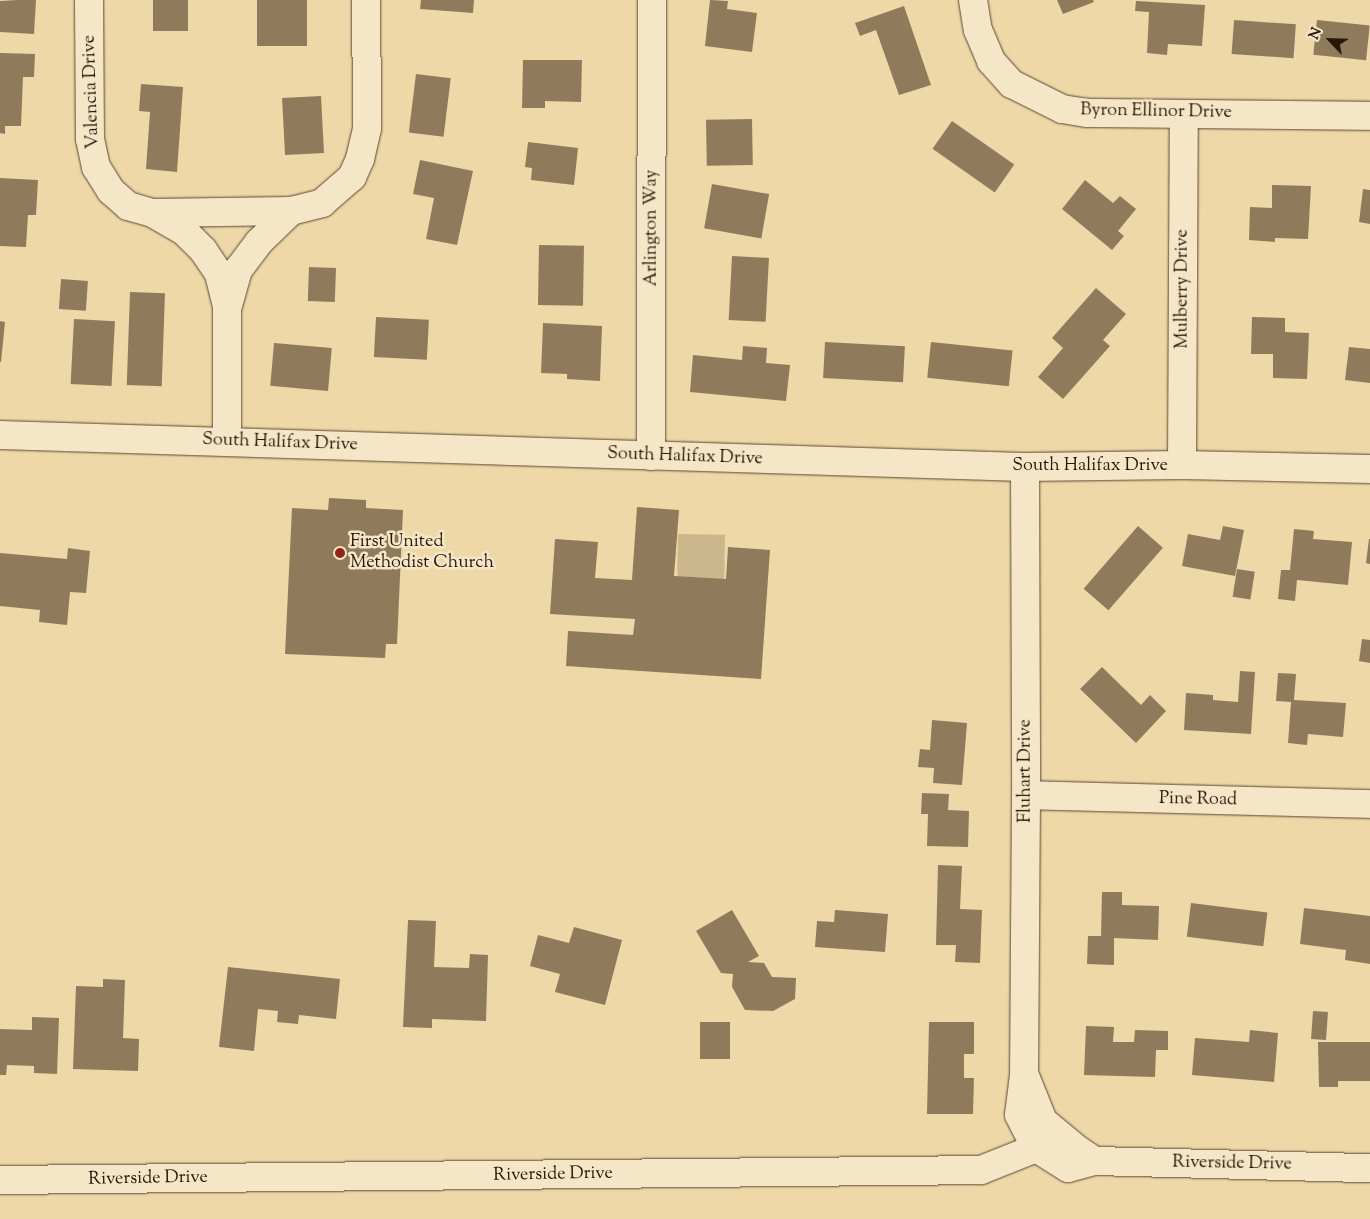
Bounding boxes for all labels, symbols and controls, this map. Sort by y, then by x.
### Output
north arrow [1305,15,1355,65]
text: N [1305,25,1328,43]
street label: Valencia Drive [79,35,105,149]
street label: Byron Ellinor Drive [1080,100,1232,124]
street label: Arlington Way [641,170,663,286]
street label: Mulberry Drive [1172,229,1194,349]
street label: South Halifax Drive [202,429,358,457]
street label: South Halifax Drive [607,443,763,471]
street label: South Halifax Drive [1012,455,1168,477]
place label: First United Methodist Church [350,532,494,574]
marker: First United Methodist Church [334,547,346,559]
street label: Fluhart Drive [1015,719,1037,823]
street label: Pine Road [1159,789,1237,811]
street label: Riverside Drive [1172,1152,1292,1176]
street label: Riverside Drive [493,1163,613,1187]
street label: Riverside Drive [88,1167,208,1191]

